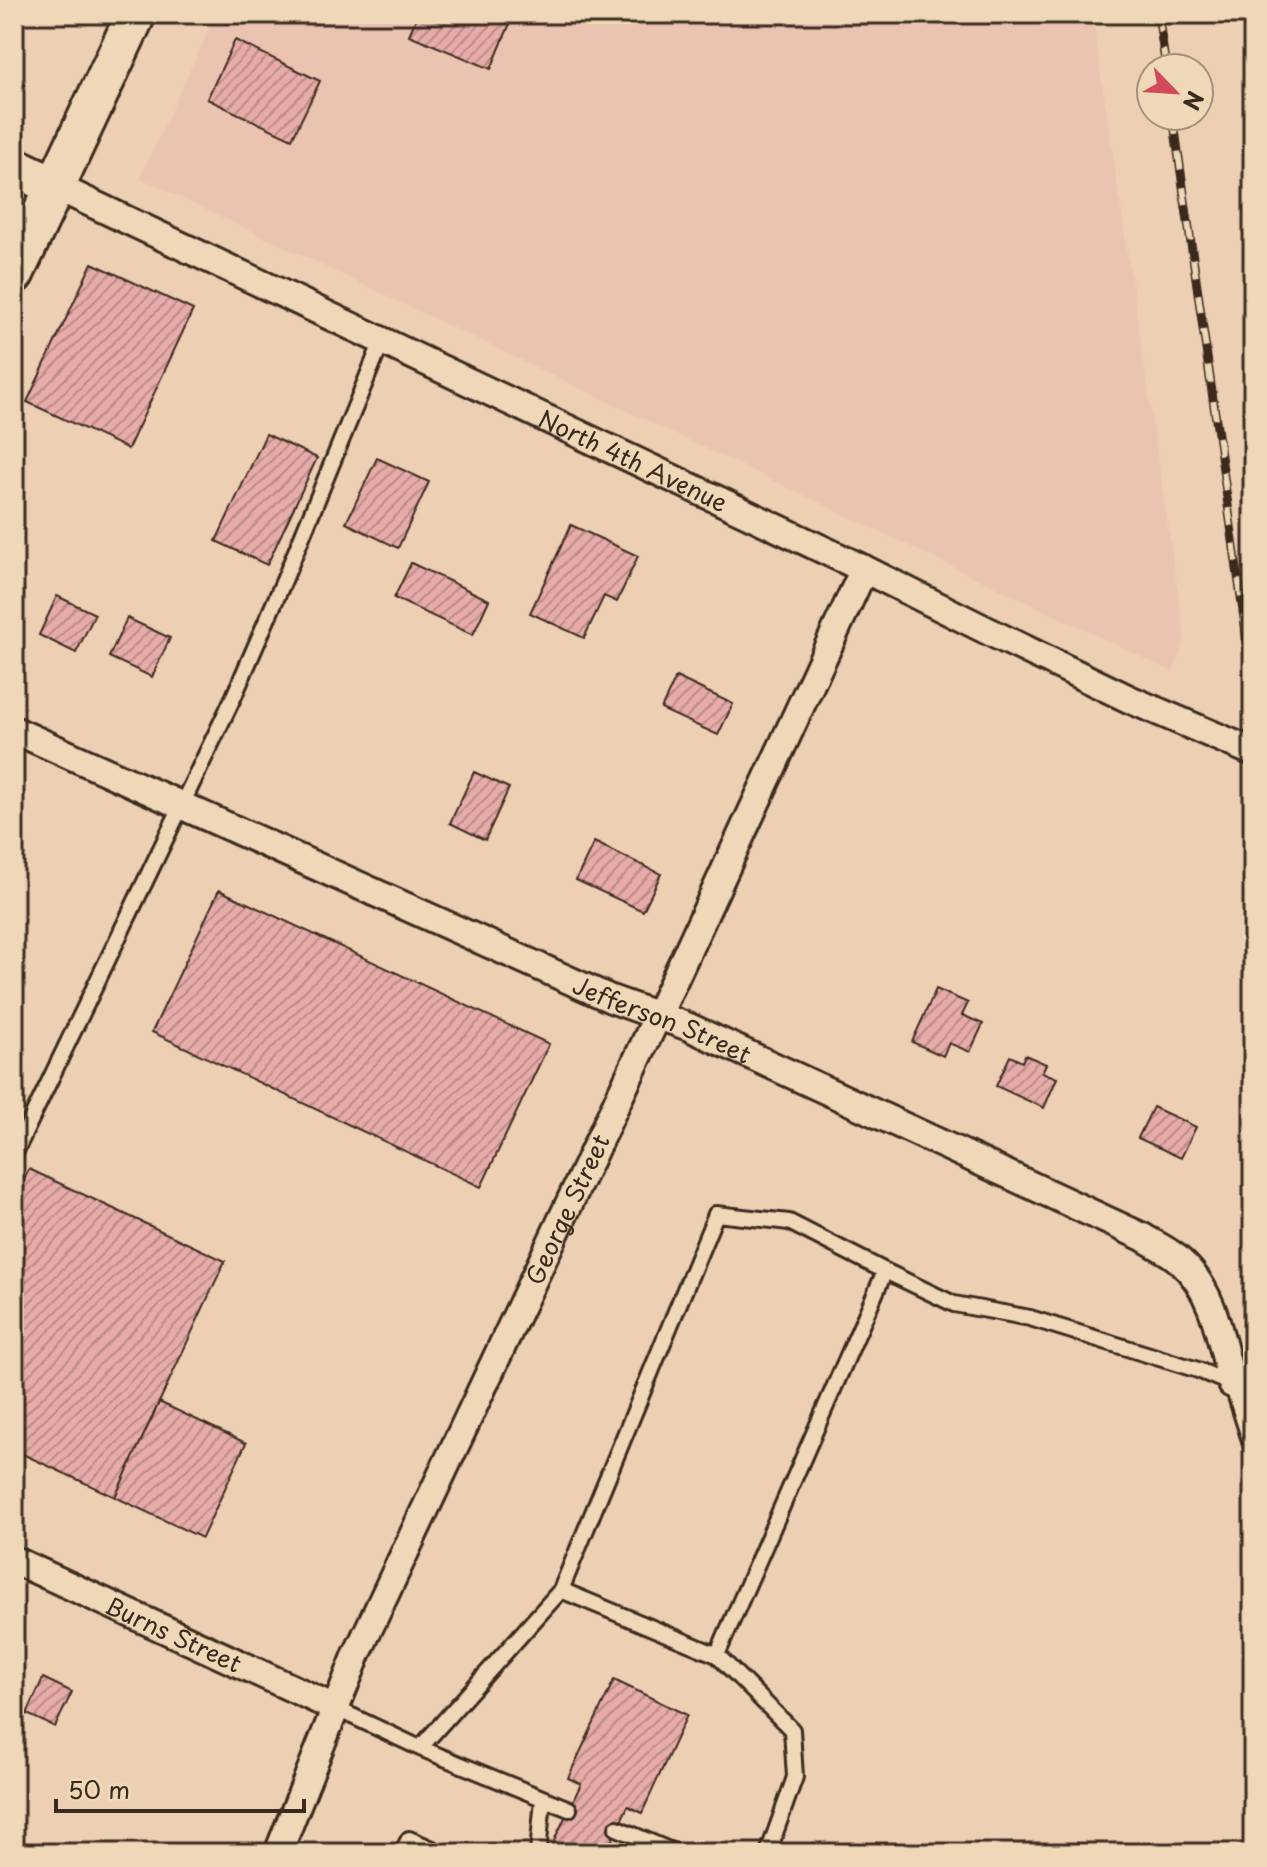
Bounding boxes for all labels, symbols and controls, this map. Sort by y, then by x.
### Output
north arrow [1135,52,1215,132]
text: N [1176,86,1213,116]
street label: North 4th Avenue [533,400,734,520]
street label: Jefferson Street [567,966,758,1072]
street label: George Street [516,1127,618,1290]
street label: Burns Street [100,1587,248,1681]
scale bar [56,1763,304,1813]
text: 50 m [68,1771,130,1807]

